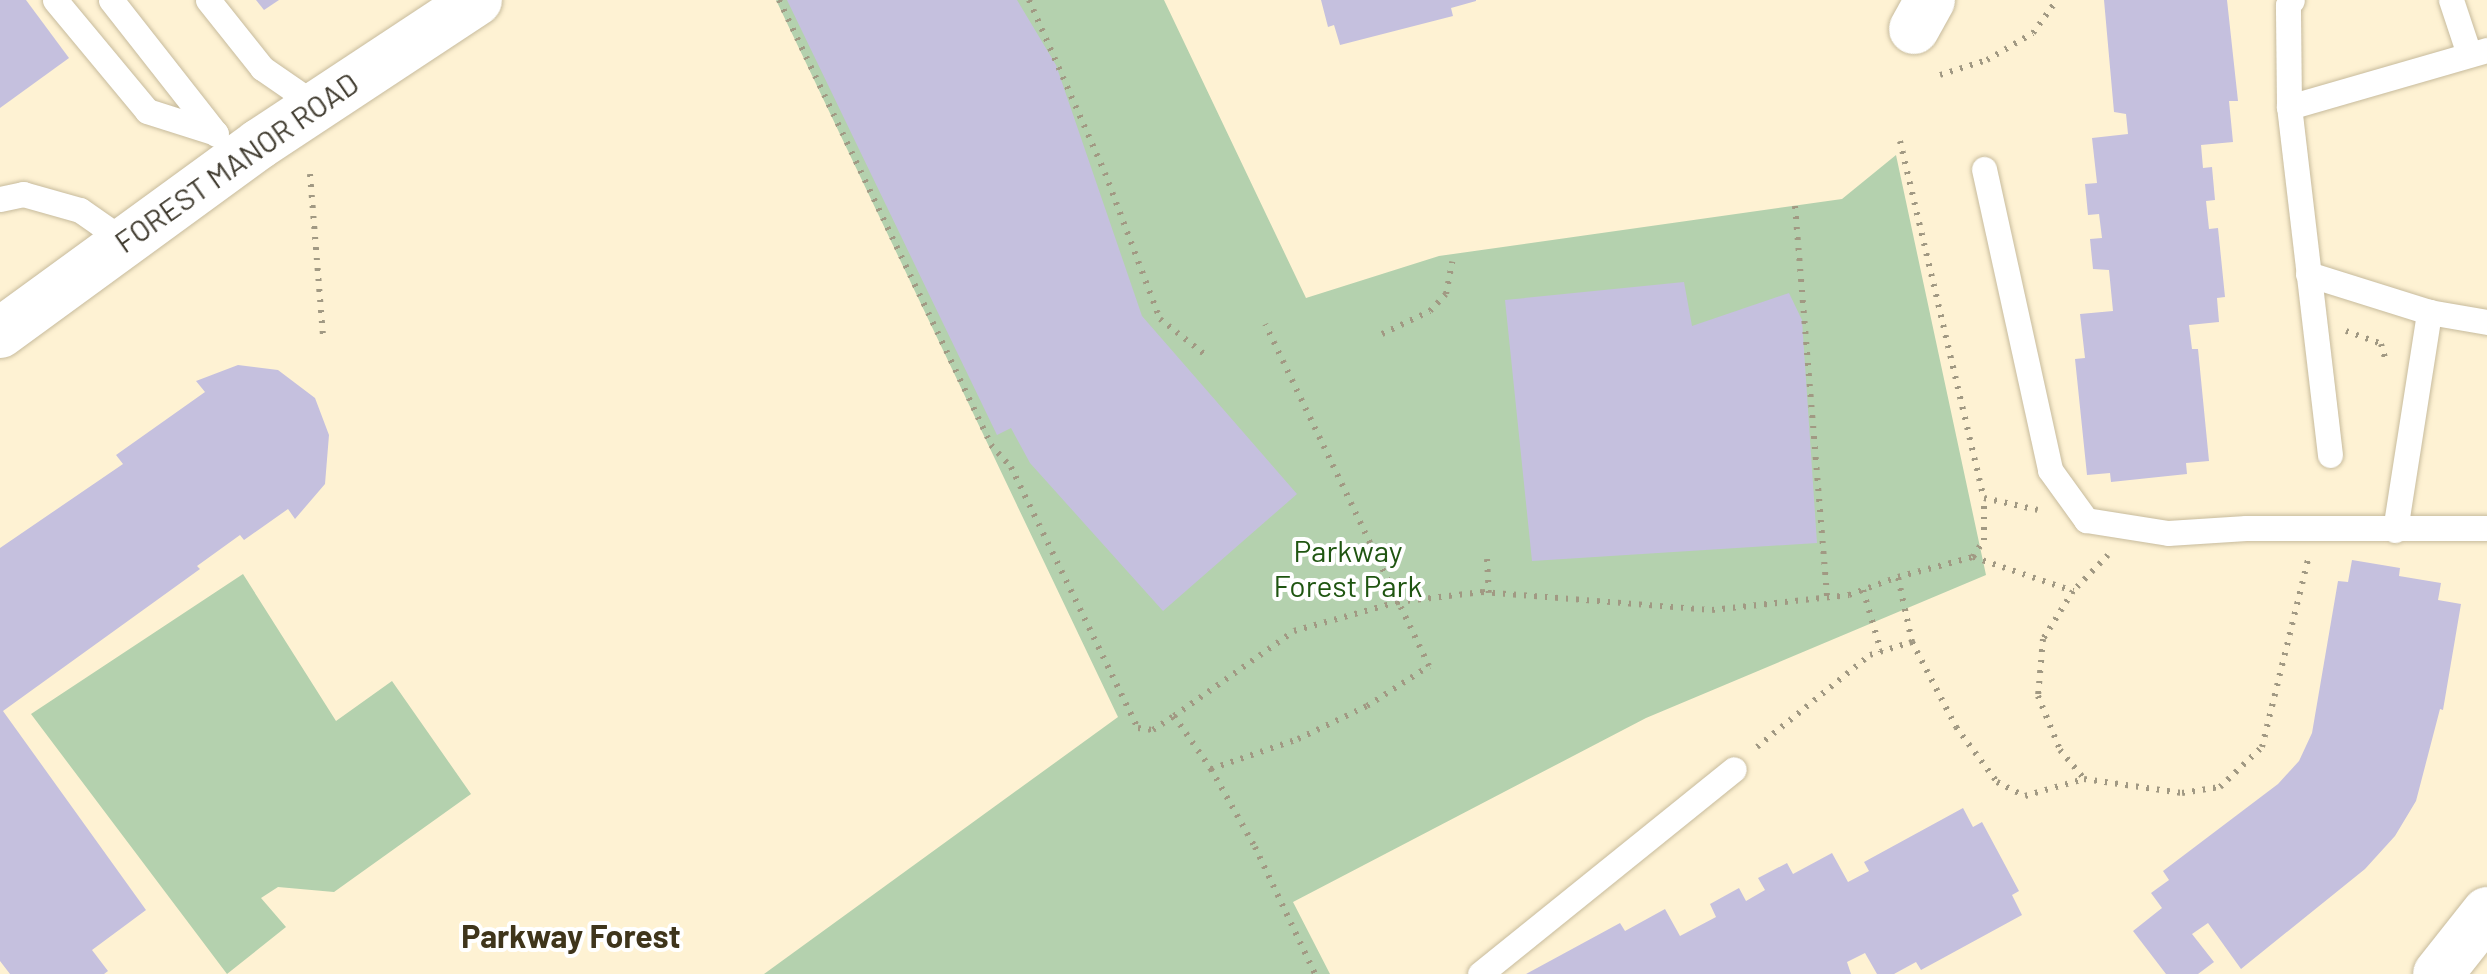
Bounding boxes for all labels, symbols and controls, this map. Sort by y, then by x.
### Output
street label: FOREST MANOR ROAD [107,64,365,260]
park label: Parkway Forest Park [1274,532,1422,602]
district label: Parkway Forest [461,916,681,954]

